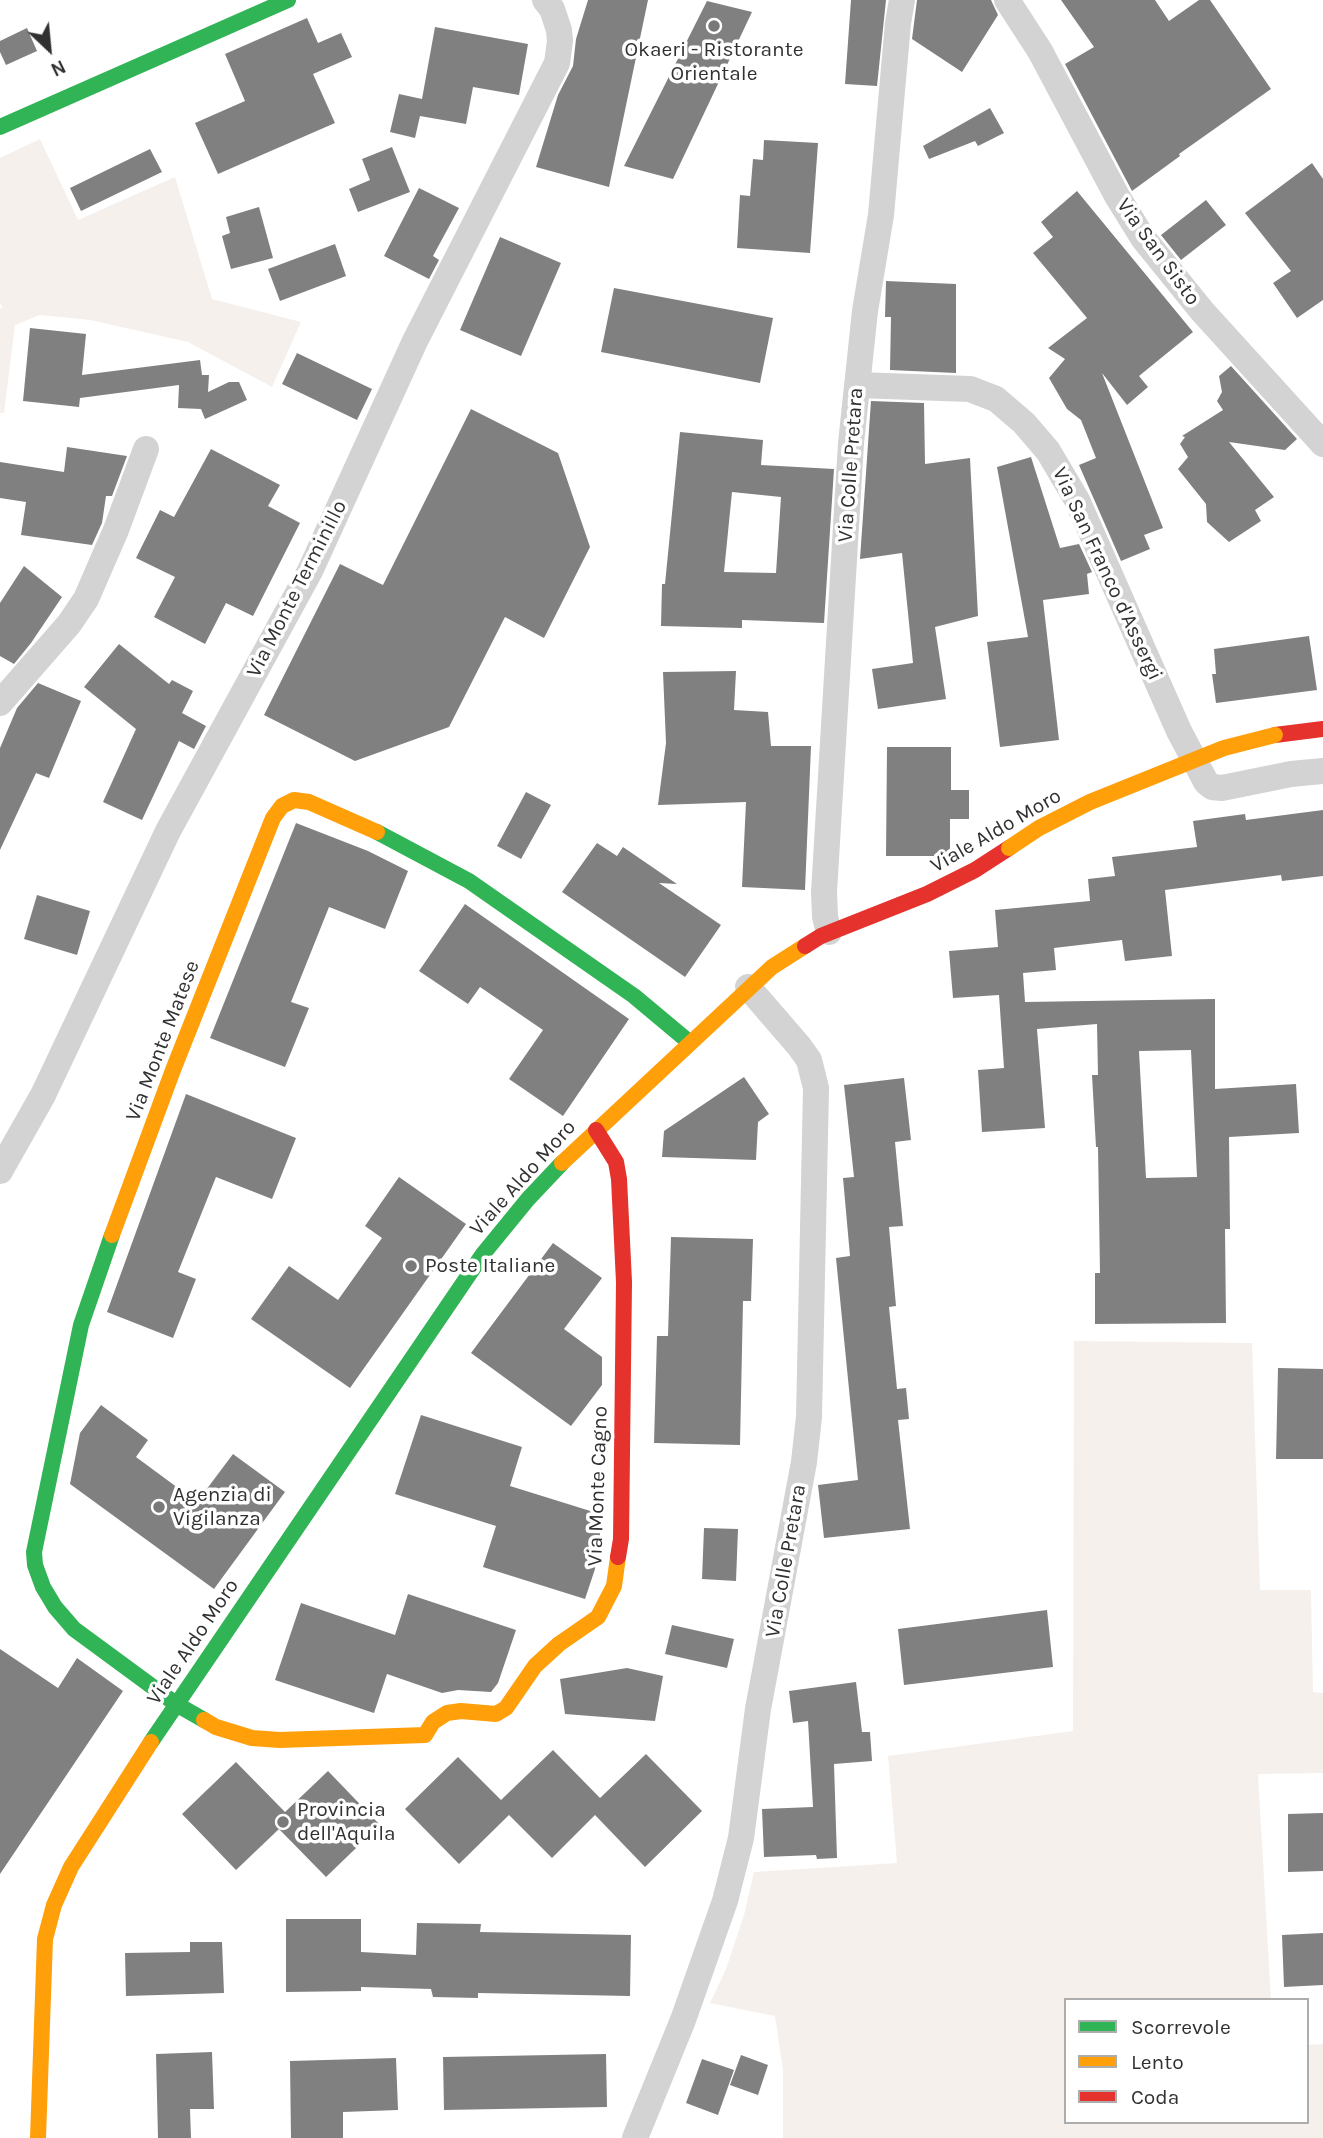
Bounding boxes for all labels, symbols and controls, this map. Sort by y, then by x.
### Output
north arrow [14,14,84,84]
marker: Okaeri - Ristorante Orientale [706,18,722,34]
place label: Okaeri - Ristorante Orientale [625,37,803,87]
text: N [47,55,69,81]
street label: Via San Sisto [1111,194,1205,310]
street label: Via Colle Pretara [833,387,869,543]
street label: Via San Franco d'Assergi [1047,463,1167,685]
street label: Via Monte Terminillo [241,496,353,682]
street label: Viale Aldo Moro [926,783,1066,879]
street label: Via Monte Matese [121,957,205,1125]
street label: Viale Aldo Moro [465,1115,581,1241]
place label: Poste Italiane [425,1253,555,1279]
marker: Poste Italiane [403,1258,419,1274]
street label: Via Monte Cagno [583,1405,613,1567]
place label: Agenzia di Vigilanza [173,1482,272,1532]
street label: Via Colle Pretara [760,1482,812,1640]
marker: Agenzia di Vigilanza [151,1499,167,1515]
street label: Viale Aldo Moro [142,1574,244,1710]
place label: Provincia dell'Aquila [297,1797,396,1847]
marker: Provincia dell'Aquila [275,1814,291,1830]
legend [1064,1998,1309,2124]
text: Scorrevole [1131,2015,1231,2039]
text: Lento [1131,2050,1184,2074]
text: Coda [1131,2085,1179,2109]

